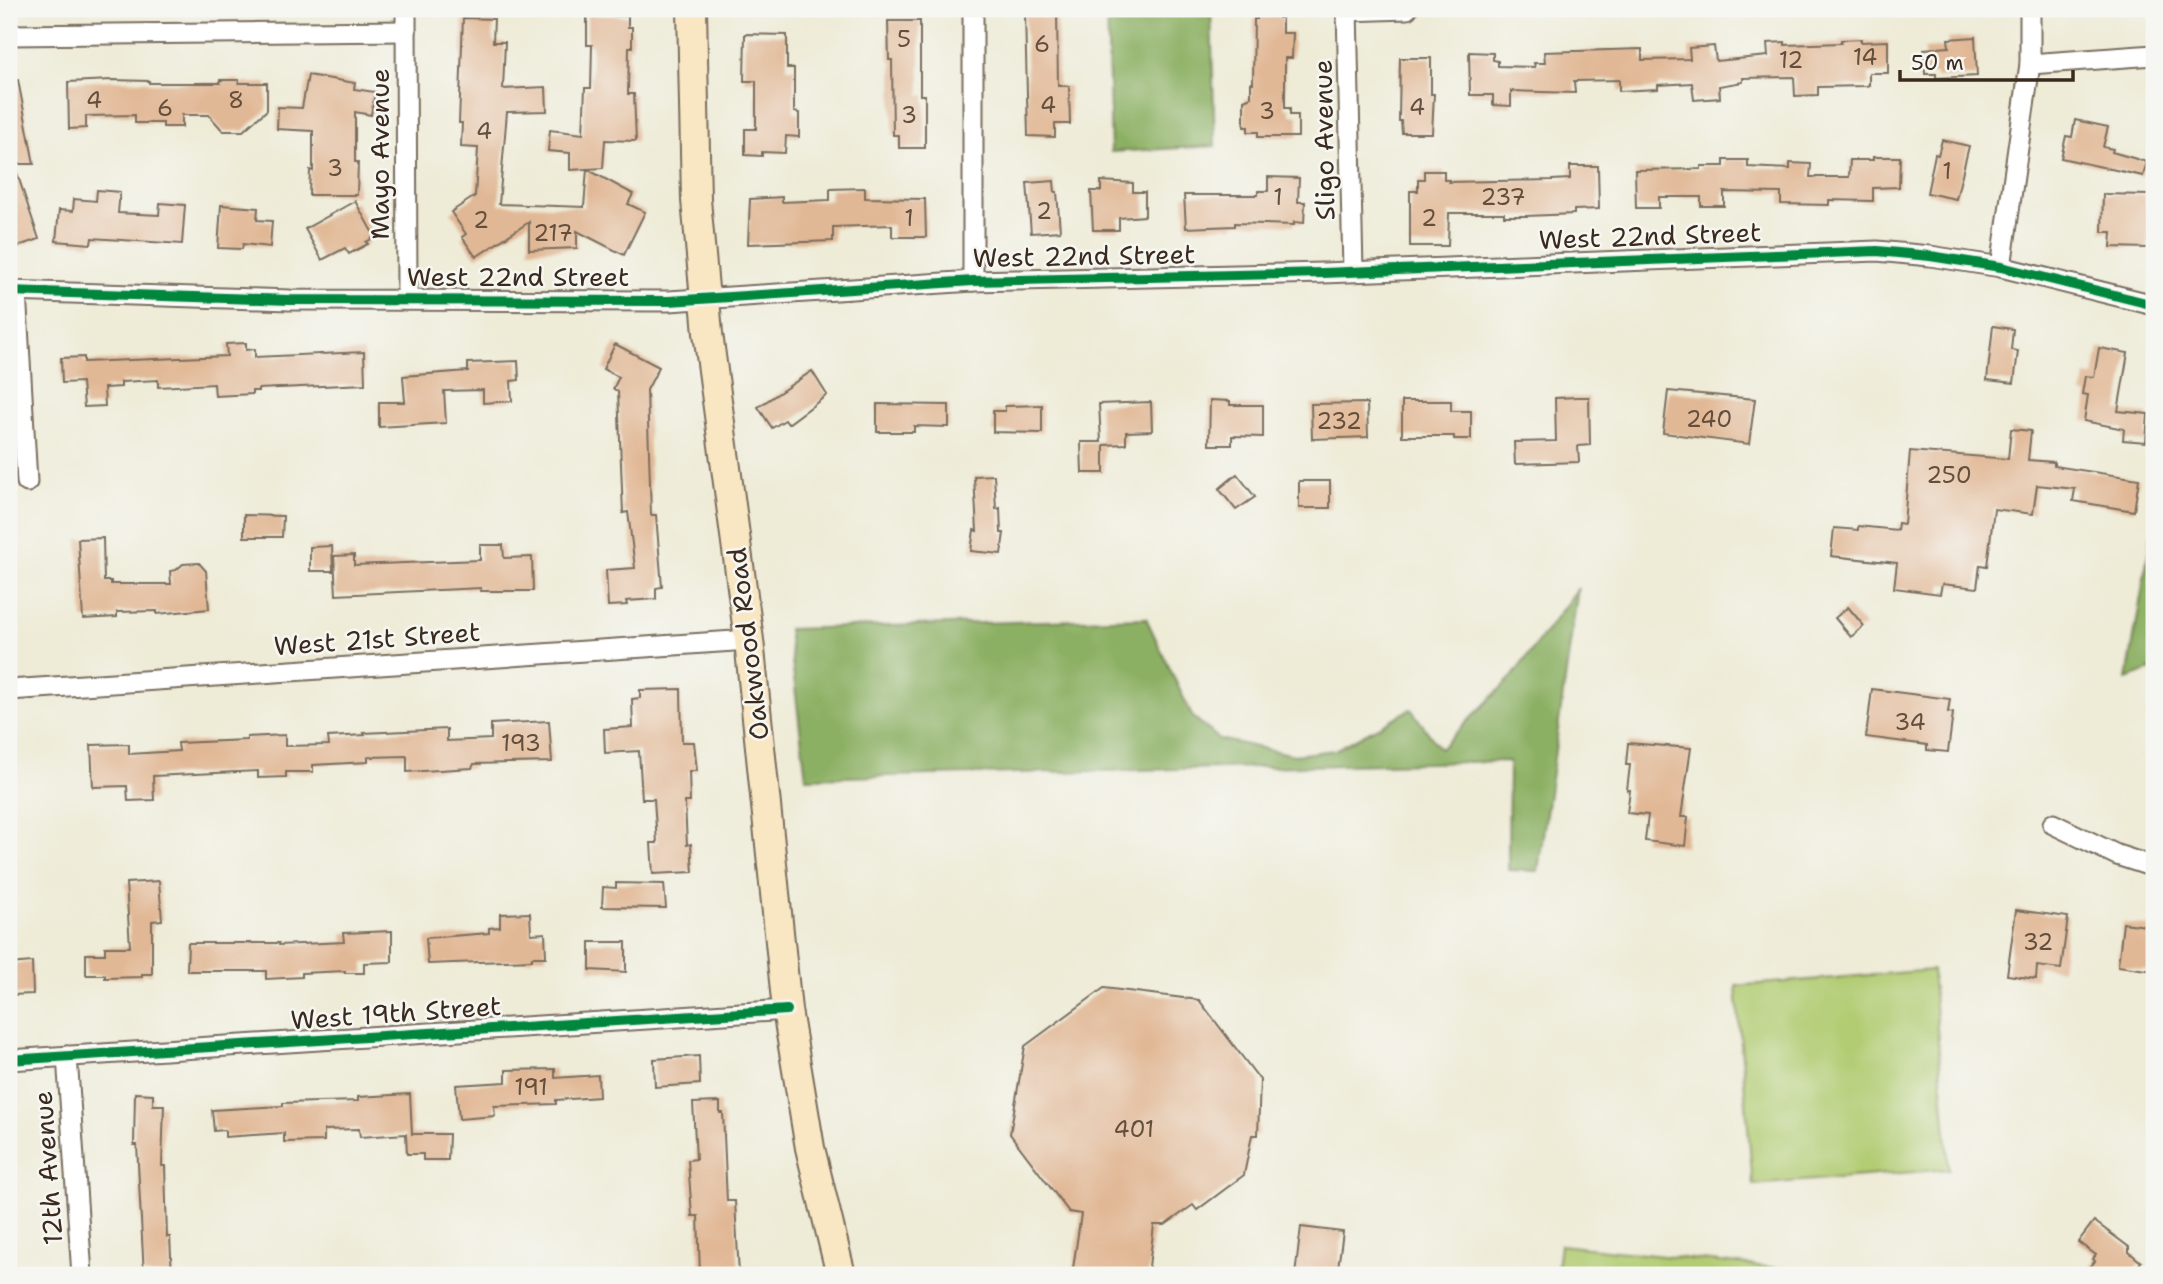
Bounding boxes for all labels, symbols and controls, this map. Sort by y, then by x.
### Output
house number: 5 [897,24,911,54]
house number: 6 [1034,29,1050,59]
scale bar [1900,38,2074,82]
house number: 14 [1853,42,1877,72]
house number: 12 [1779,45,1803,75]
text: 50 m [1911,49,1964,77]
street label: Sligo Avenue [1305,59,1342,221]
street label: Mayo Avenue [362,68,397,240]
house number: 4 [86,85,102,115]
house number: 8 [228,85,244,115]
house number: 4 [1040,90,1056,120]
house number: 4 [1409,92,1425,122]
house number: 6 [157,93,173,123]
house number: 3 [1259,96,1275,126]
house number: 3 [901,100,917,130]
house number: 4 [476,116,492,146]
house number: 3 [327,153,343,183]
house number: 1 [1942,156,1952,186]
house number: 1 [1273,182,1283,212]
house number: 237 [1480,182,1526,212]
house number: 2 [1036,196,1052,226]
house number: 1 [904,203,914,233]
house number: 2 [1421,203,1437,233]
house number: 2 [473,205,489,235]
street label: West 22nd Street [1538,214,1762,257]
house number: 217 [533,218,573,248]
street label: West 22nd Street [972,236,1196,275]
street label: West 22nd Street [407,259,629,294]
house number: 240 [1686,404,1732,434]
house number: 232 [1316,406,1362,436]
house number: 250 [1926,460,1972,490]
street label: Oakwood Road [718,546,777,742]
street label: West 21st Street [273,614,481,663]
house number: 34 [1894,707,1926,737]
house number: 193 [501,728,541,758]
house number: 32 [2023,927,2053,957]
street label: West 19th Street [289,988,502,1037]
house number: 191 [514,1072,548,1102]
street label: 12th Avenue [25,1090,70,1246]
house number: 401 [1114,1114,1154,1144]

